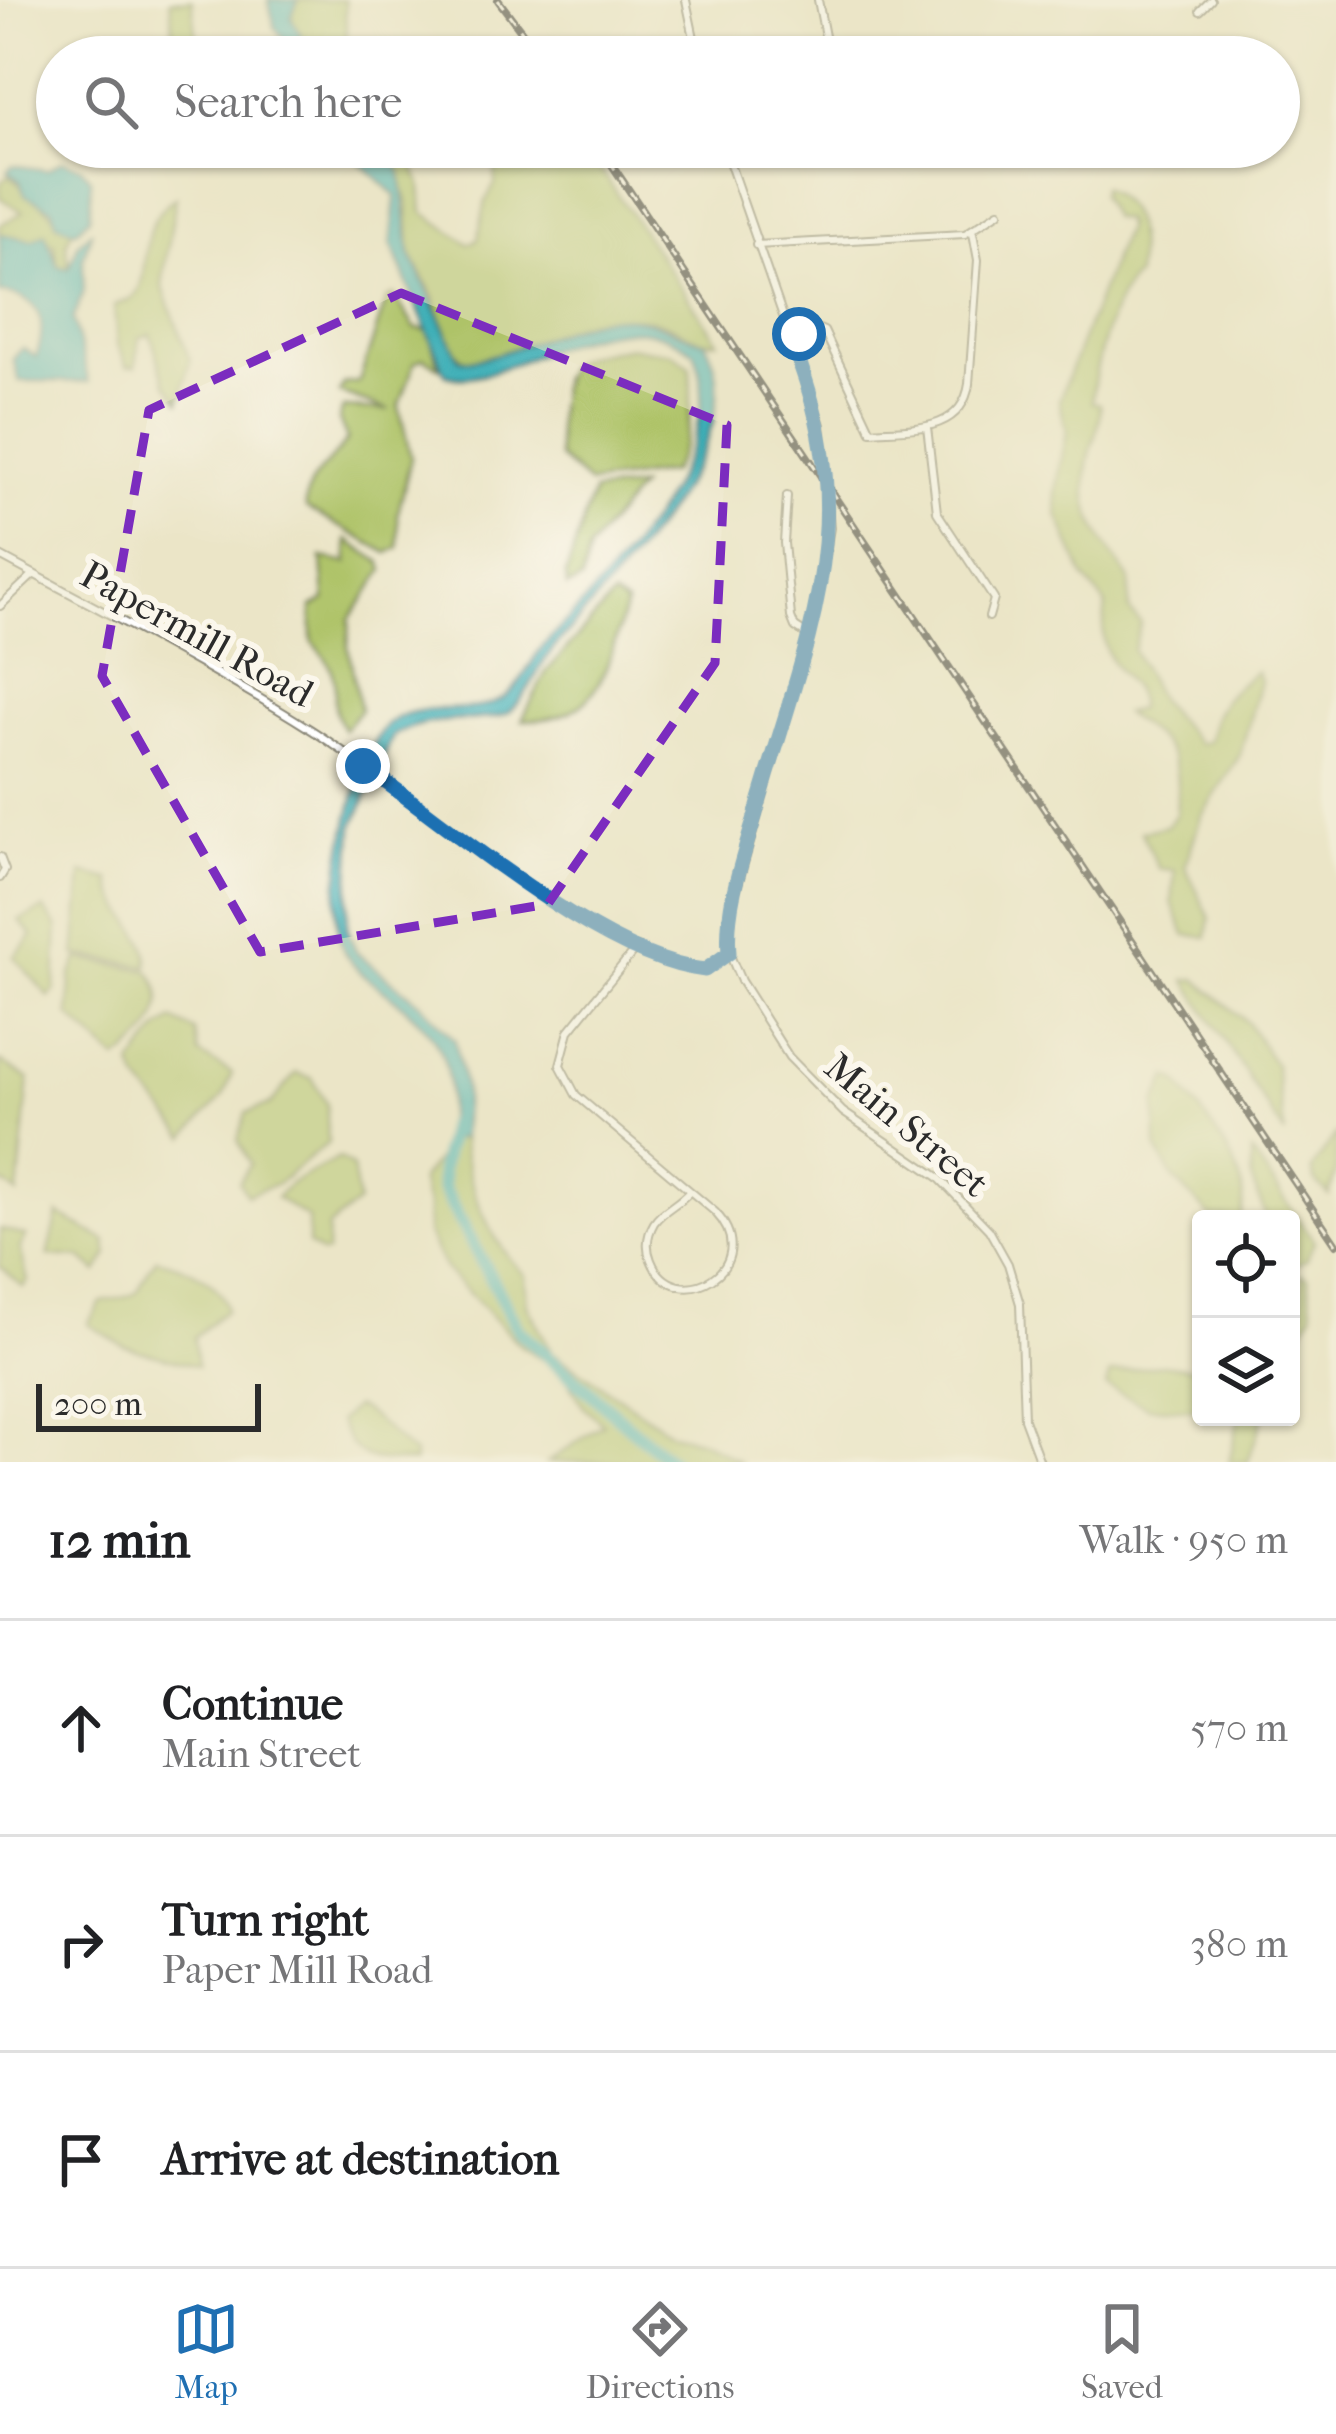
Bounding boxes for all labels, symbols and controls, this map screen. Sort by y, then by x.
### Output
search box [36,36,1300,168]
icon: search [78,69,144,135]
text: Search here [174,76,402,129]
route start [772,307,826,361]
street label: Papermill Road [73,551,322,717]
route end [336,739,390,793]
street label: Main Street [816,1043,998,1207]
map controls [1192,1210,1300,1426]
button: locate [1192,1210,1300,1318]
button: layers [1192,1318,1300,1426]
scale bar [36,1378,261,1431]
text: 200 m [54,1385,142,1424]
text: 12 min [48,1510,190,1570]
text: Walk · 950 m [1079,1517,1288,1563]
text: Continue [162,1678,343,1731]
icon: ahead [48,1695,114,1761]
text: 570 m [1190,1705,1288,1751]
text: Main Street [162,1731,361,1777]
text: Turn right [162,1894,369,1947]
icon: right [48,1911,114,1977]
text: 380 m [1190,1921,1288,1967]
text: Paper Mill Road [162,1947,433,1993]
icon: arrive [48,2127,114,2193]
text: Arrive at destination [162,2133,559,2186]
tab: Map [173,2296,239,2407]
tab: Directions [586,2296,734,2407]
tab: Saved [1081,2296,1163,2407]

